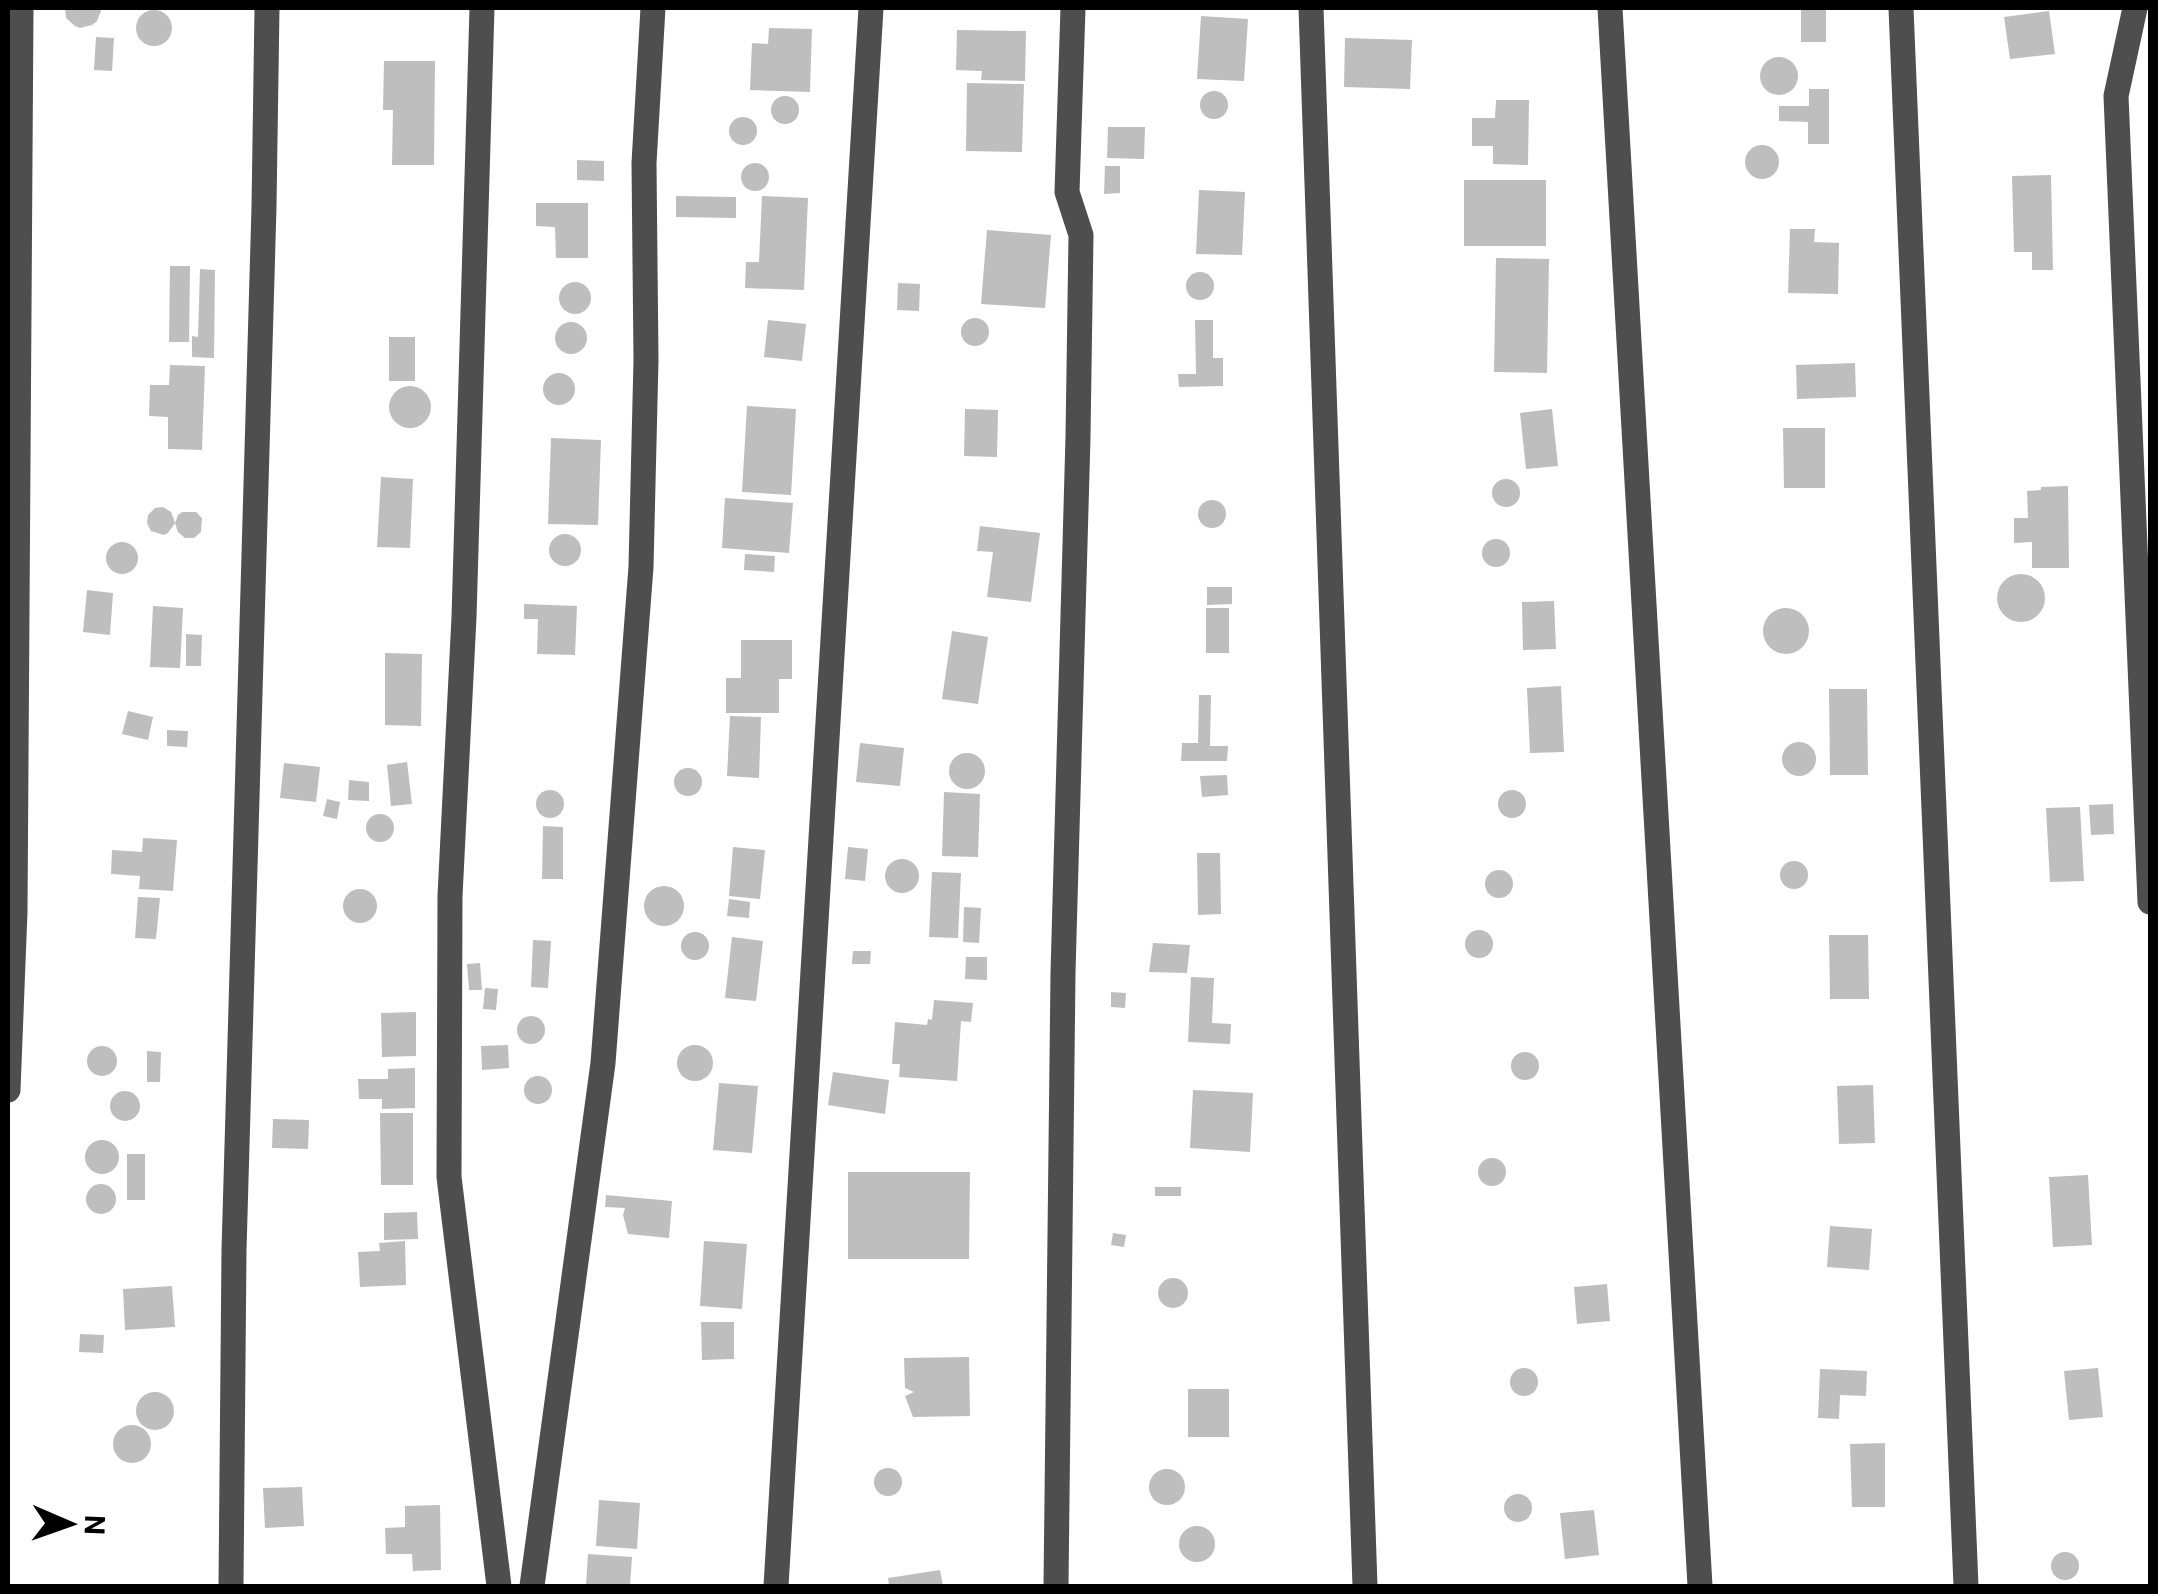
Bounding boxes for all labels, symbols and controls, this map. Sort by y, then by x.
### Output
north arrow [20,1474,120,1574]
text: N [78,1514,111,1535]

